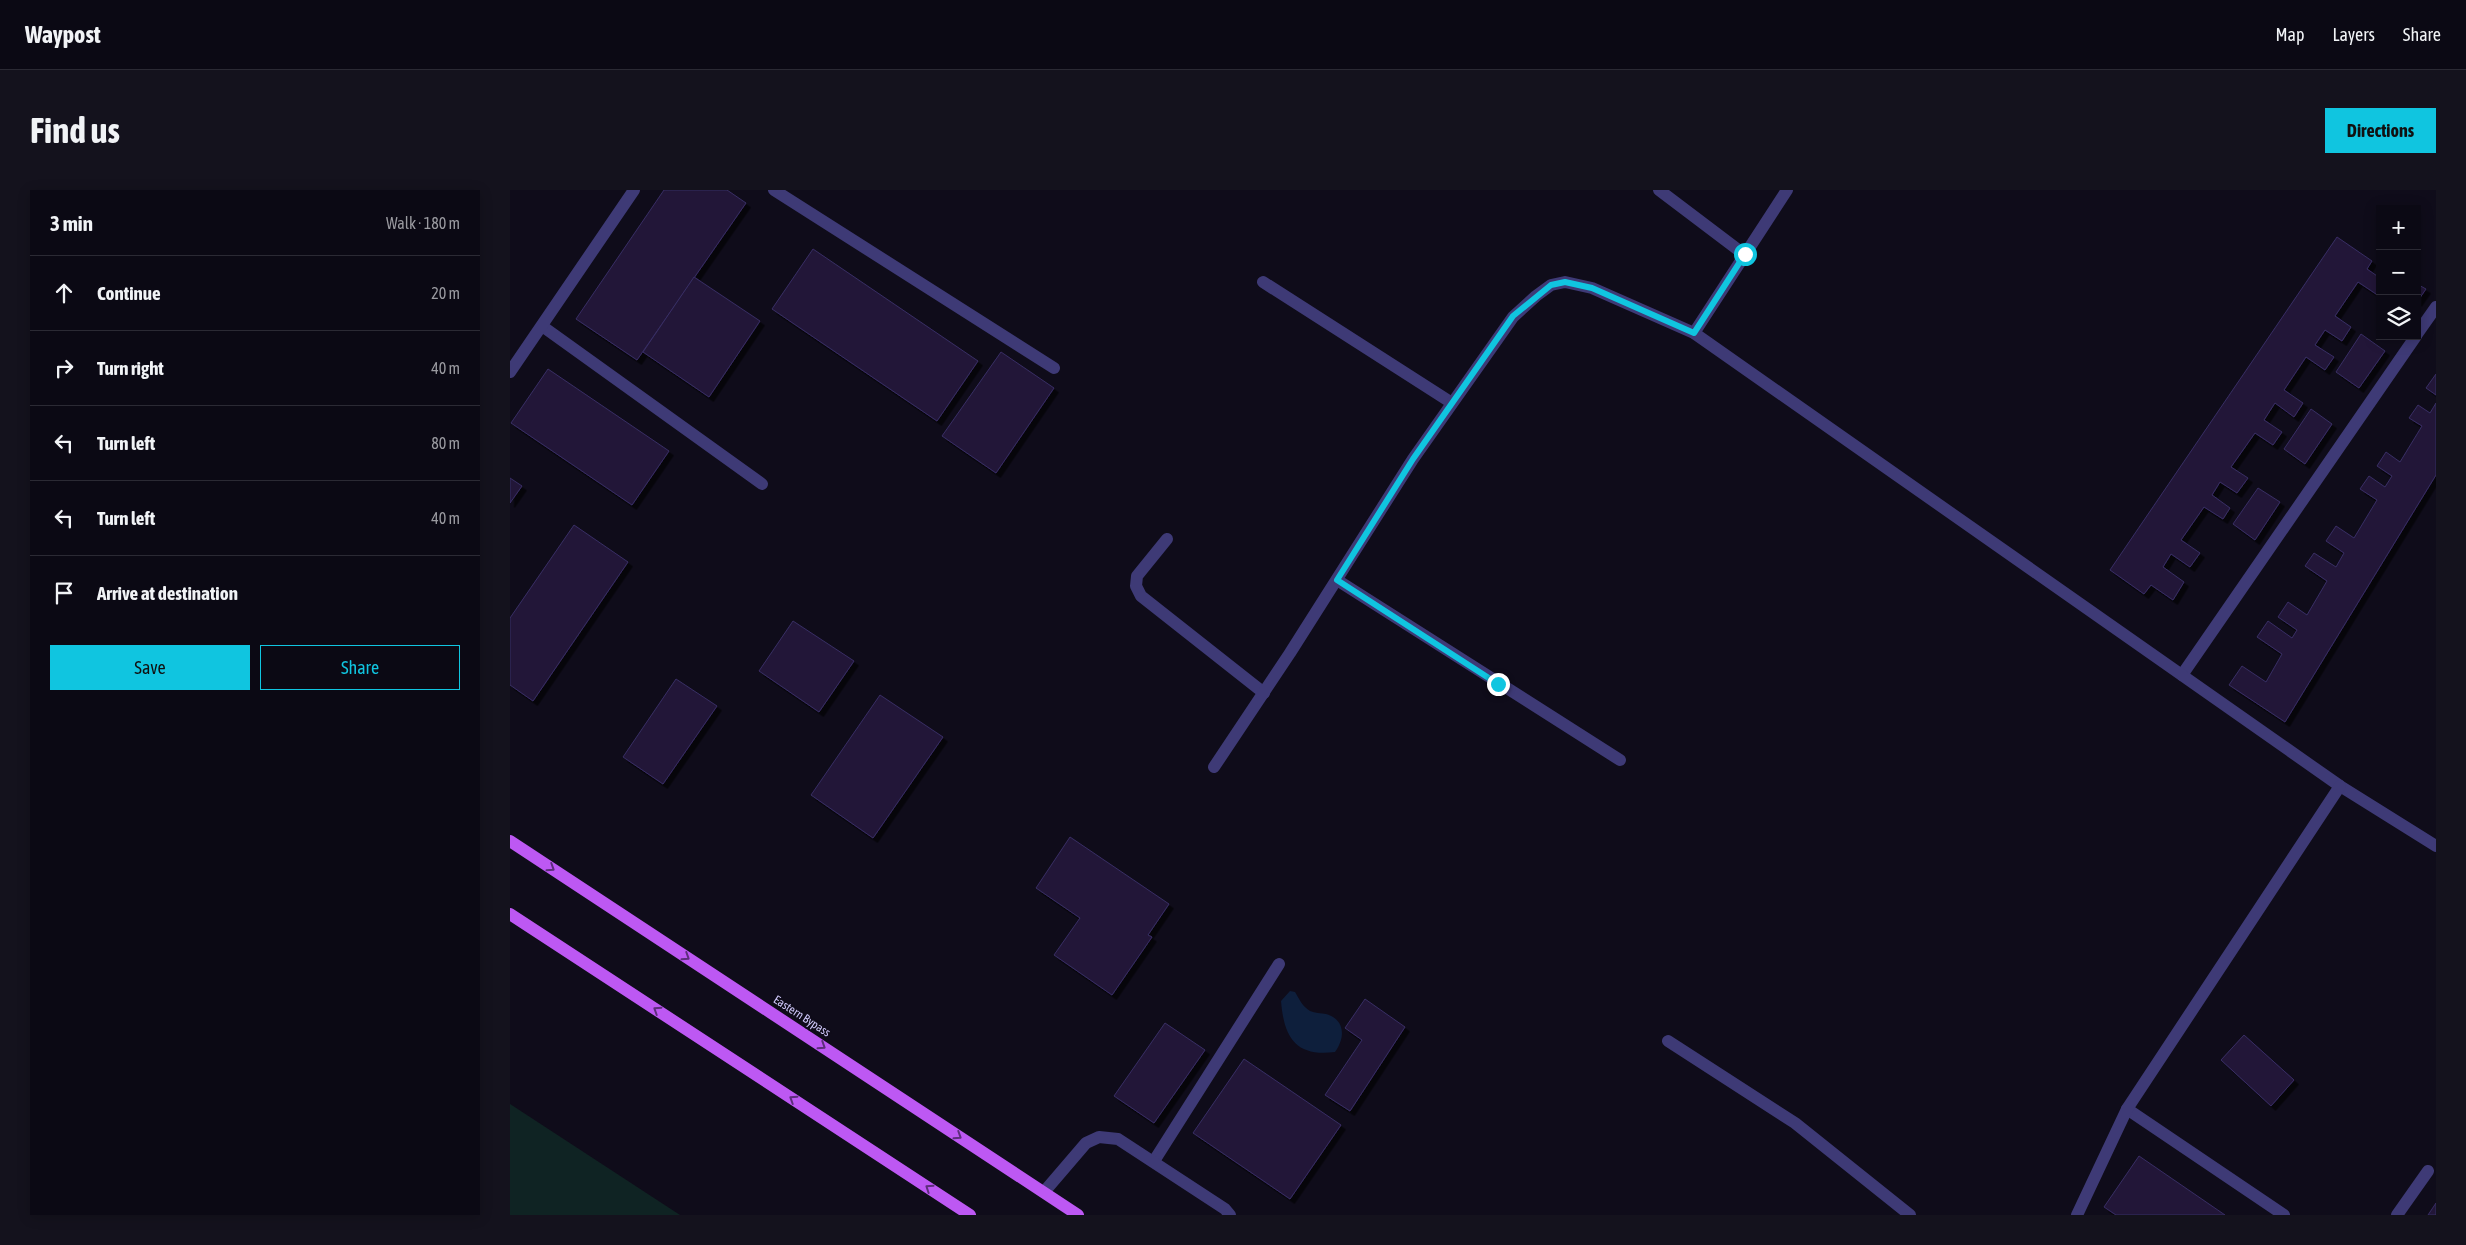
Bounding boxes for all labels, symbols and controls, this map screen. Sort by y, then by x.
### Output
text: Waypost [25,21,101,48]
text: Map [2275,24,2304,45]
text: Layers [2332,24,2375,45]
text: Share [2403,24,2441,45]
button: Directions [2325,108,2436,153]
text: Find us [30,110,120,150]
map controls [2376,205,2421,340]
button: + [2376,205,2421,250]
text: 3 min [50,211,93,235]
text: Walk · 180 m [386,214,460,232]
route start [1734,243,1757,266]
button: − [2376,250,2421,295]
icon: ahead [50,279,78,307]
text: Continue [97,282,161,304]
text: 20 m [431,284,460,302]
button: layers [2376,295,2421,340]
icon: right [50,354,78,382]
text: Turn right [97,357,164,379]
text: 40 m [431,359,460,377]
icon: left [50,429,78,457]
text: Turn left [97,432,155,454]
text: 80 m [431,434,460,452]
icon: left [50,504,78,532]
text: Turn left [97,507,155,529]
text: 40 m [431,509,460,527]
icon: arrive [50,579,78,607]
text: Arrive at destination [97,582,238,604]
button: Save [50,645,250,690]
button: Share [260,645,460,690]
route end [1487,673,1510,696]
one-way arrow [545,861,554,871]
one-way arrow [681,951,690,960]
street label: Eastern Bypass [771,992,833,1040]
one-way arrow [653,1007,663,1016]
one-way arrow [817,1040,826,1049]
one-way arrow [790,1095,799,1105]
one-way arrow [953,1129,962,1139]
one-way arrow [925,1185,935,1194]

